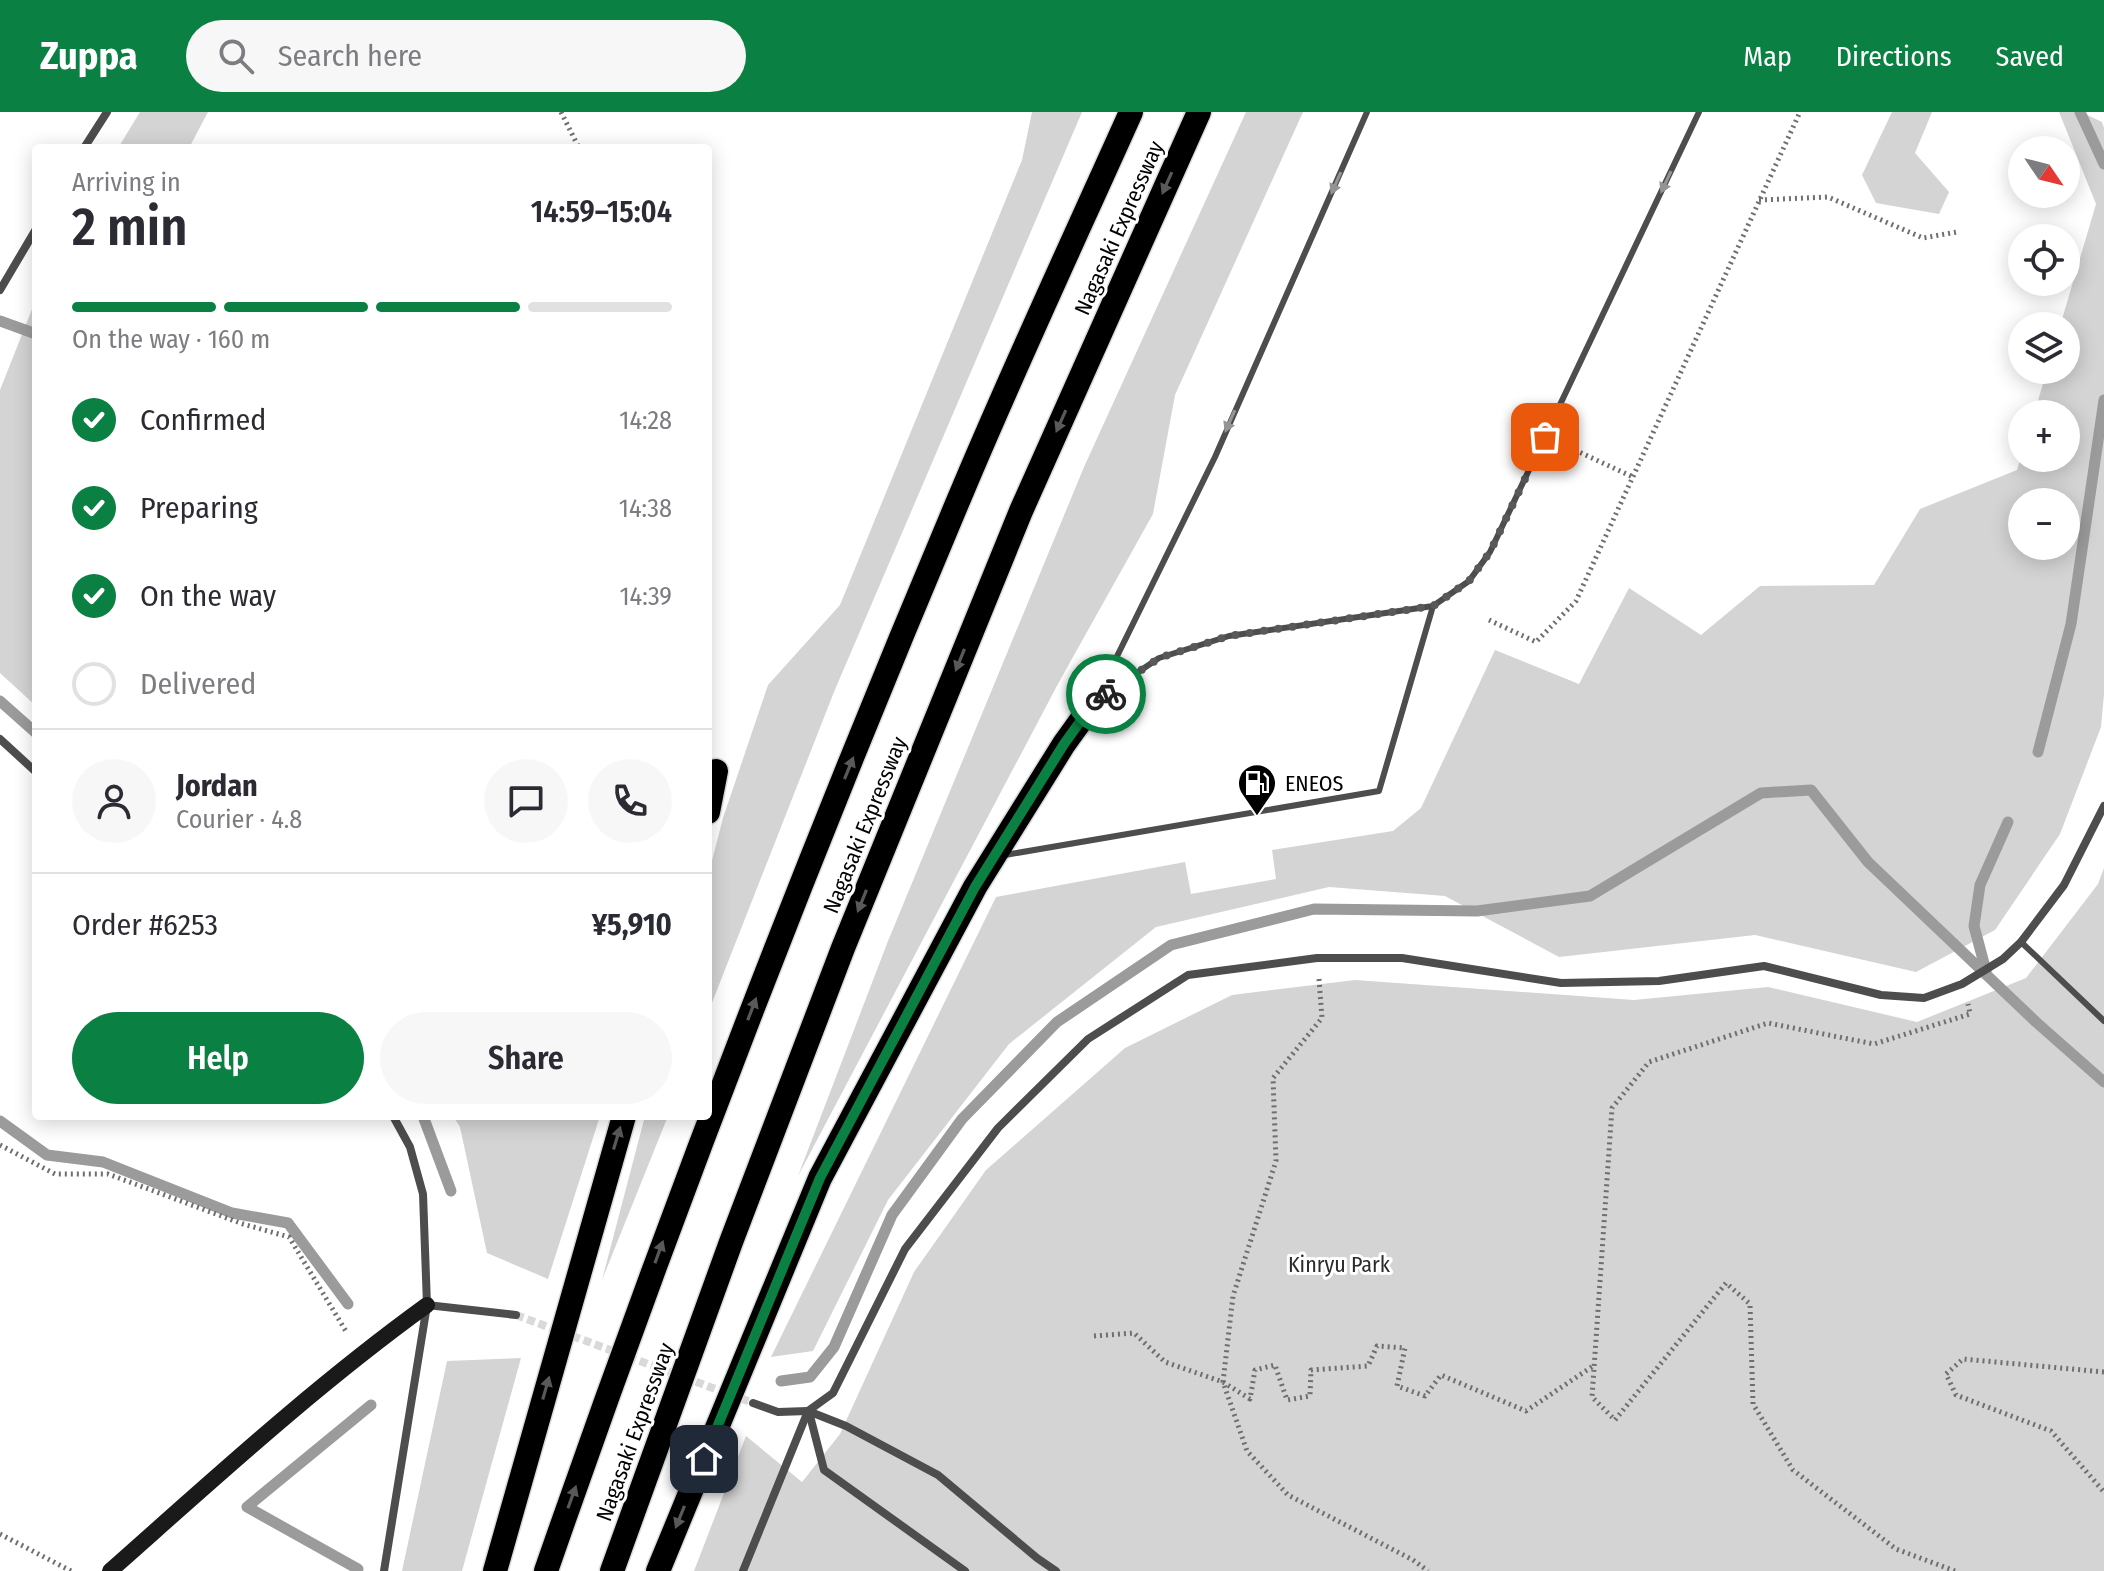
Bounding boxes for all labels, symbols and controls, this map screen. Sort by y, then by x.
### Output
search box [186,20,746,92]
text: Zuppa [40,33,138,79]
icon: search [214,34,258,78]
text: Search here [278,38,422,74]
text: Map [1743,40,1792,73]
text: Directions [1836,40,1952,73]
text: Saved [1996,40,2064,73]
north arrow [2008,136,2080,208]
map controls [2008,136,2080,560]
street label: Nagasaki Expressway [1068,137,1170,319]
text: Arriving in [72,167,181,198]
one-way arrow [1161,171,1174,195]
one-way arrow [1659,171,1673,194]
one-way arrow [1329,172,1342,195]
text: 14:59–15:04 [531,194,672,230]
text: 2 min [72,196,188,259]
button: locate [2008,224,2080,296]
button: layers [2008,312,2080,384]
text: On the way · 160 m [72,324,270,355]
icon: check [72,398,116,442]
button: + [2008,400,2080,472]
text: Confirmed [140,402,266,438]
pin [1511,403,1579,471]
text: 14:28 [619,405,672,436]
one-way arrow [1055,409,1068,432]
one-way arrow [1224,409,1237,433]
icon: bag [1523,415,1567,459]
icon: check [72,486,116,530]
button: − [2008,488,2080,560]
text: Preparing [140,490,258,526]
text: 14:38 [619,493,672,524]
icon: check [72,574,116,618]
text: On the way [140,578,276,614]
text: 14:39 [619,581,672,612]
one-way arrow [954,648,967,672]
courier [1066,654,1146,734]
text: Delivered [140,666,256,702]
icon: bike [1084,672,1128,716]
street label: Nagasaki Expressway [817,733,913,917]
one-way arrow [842,756,855,780]
button: person [72,759,156,843]
button: chat [484,759,568,843]
button: phone [588,759,672,843]
fuel station icon: ENEOS [1236,762,1278,817]
text: Jordan [176,768,258,804]
place label: ENEOS [1285,770,1344,797]
text: Courier · 4.8 [176,804,302,835]
one-way arrow [856,889,869,913]
text: Order #6253 [72,907,218,943]
text: ¥5,910 [592,907,672,943]
one-way arrow [746,997,759,1021]
button: Help [72,1012,364,1104]
button: Share [380,1012,672,1104]
one-way arrow [611,1126,624,1150]
one-way arrow [654,1240,666,1264]
park label: Kinryu Park [1288,1251,1391,1278]
street label: Nagasaki Expressway [590,1339,680,1525]
one-way arrow [540,1376,553,1400]
pin [670,1425,738,1493]
icon: home [682,1437,726,1481]
one-way arrow [567,1485,579,1509]
one-way arrow [674,1505,687,1528]

